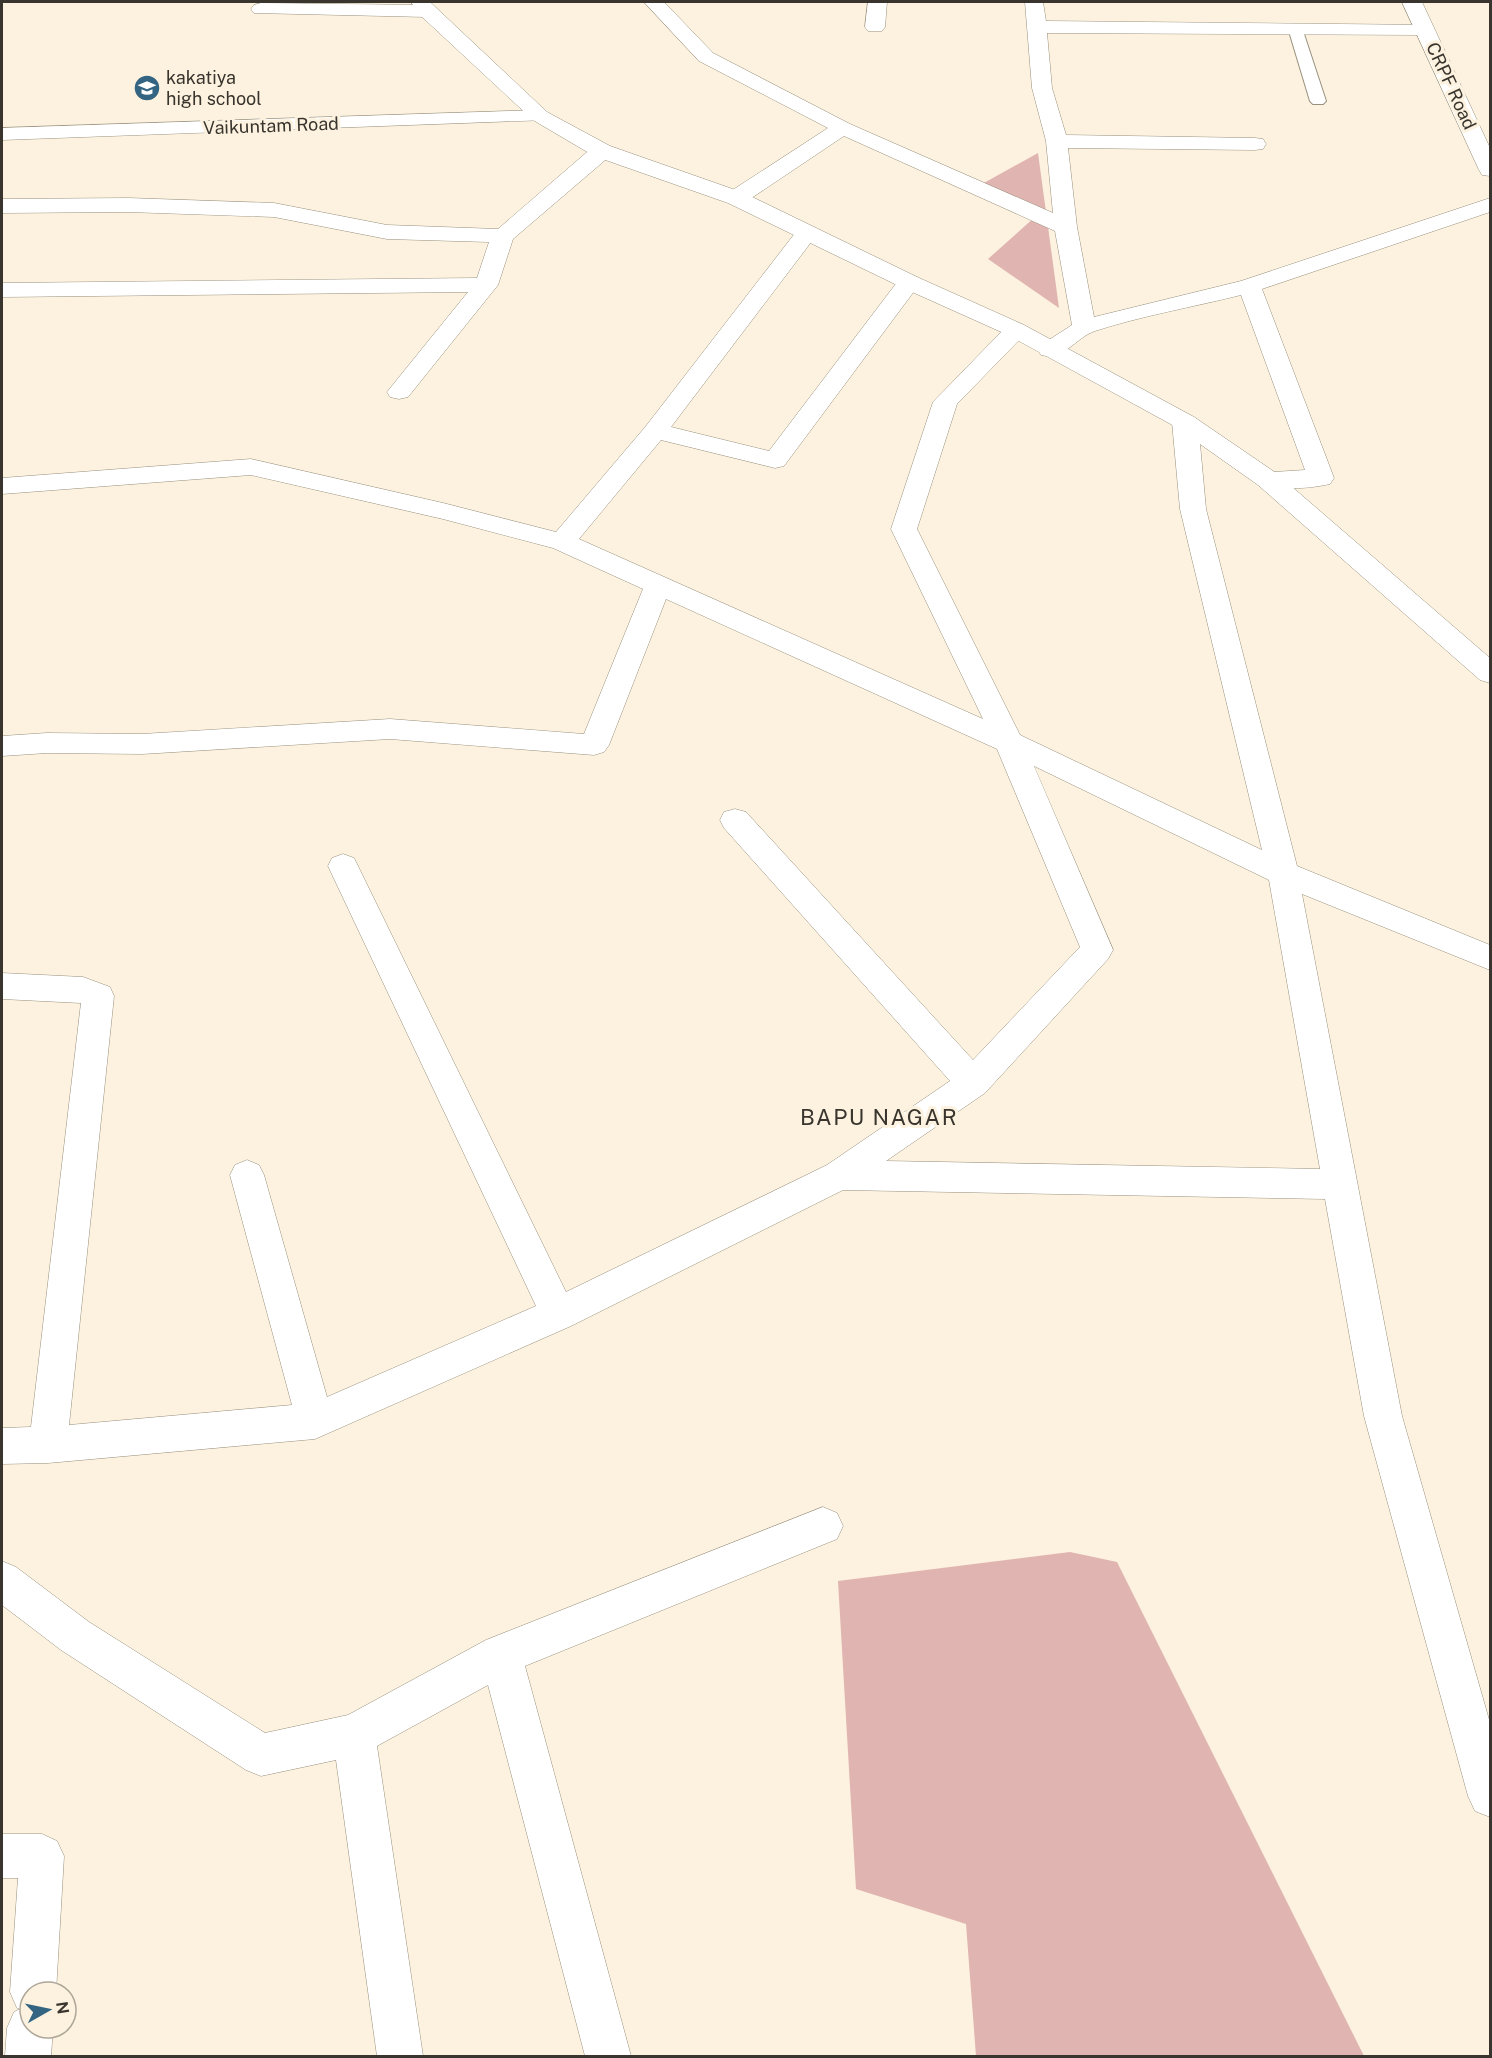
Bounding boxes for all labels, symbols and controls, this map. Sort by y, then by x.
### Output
street label: CRPF Road [1422,39,1481,133]
place label: kakatiya high school [166,67,262,109]
school or university icon: kakatiya high school [132,73,162,103]
street label: Vaikuntam Road [203,113,339,138]
district label: BAPU NAGAR [800,1104,958,1130]
north arrow [18,1980,78,2040]
text: N [52,2000,73,2015]

